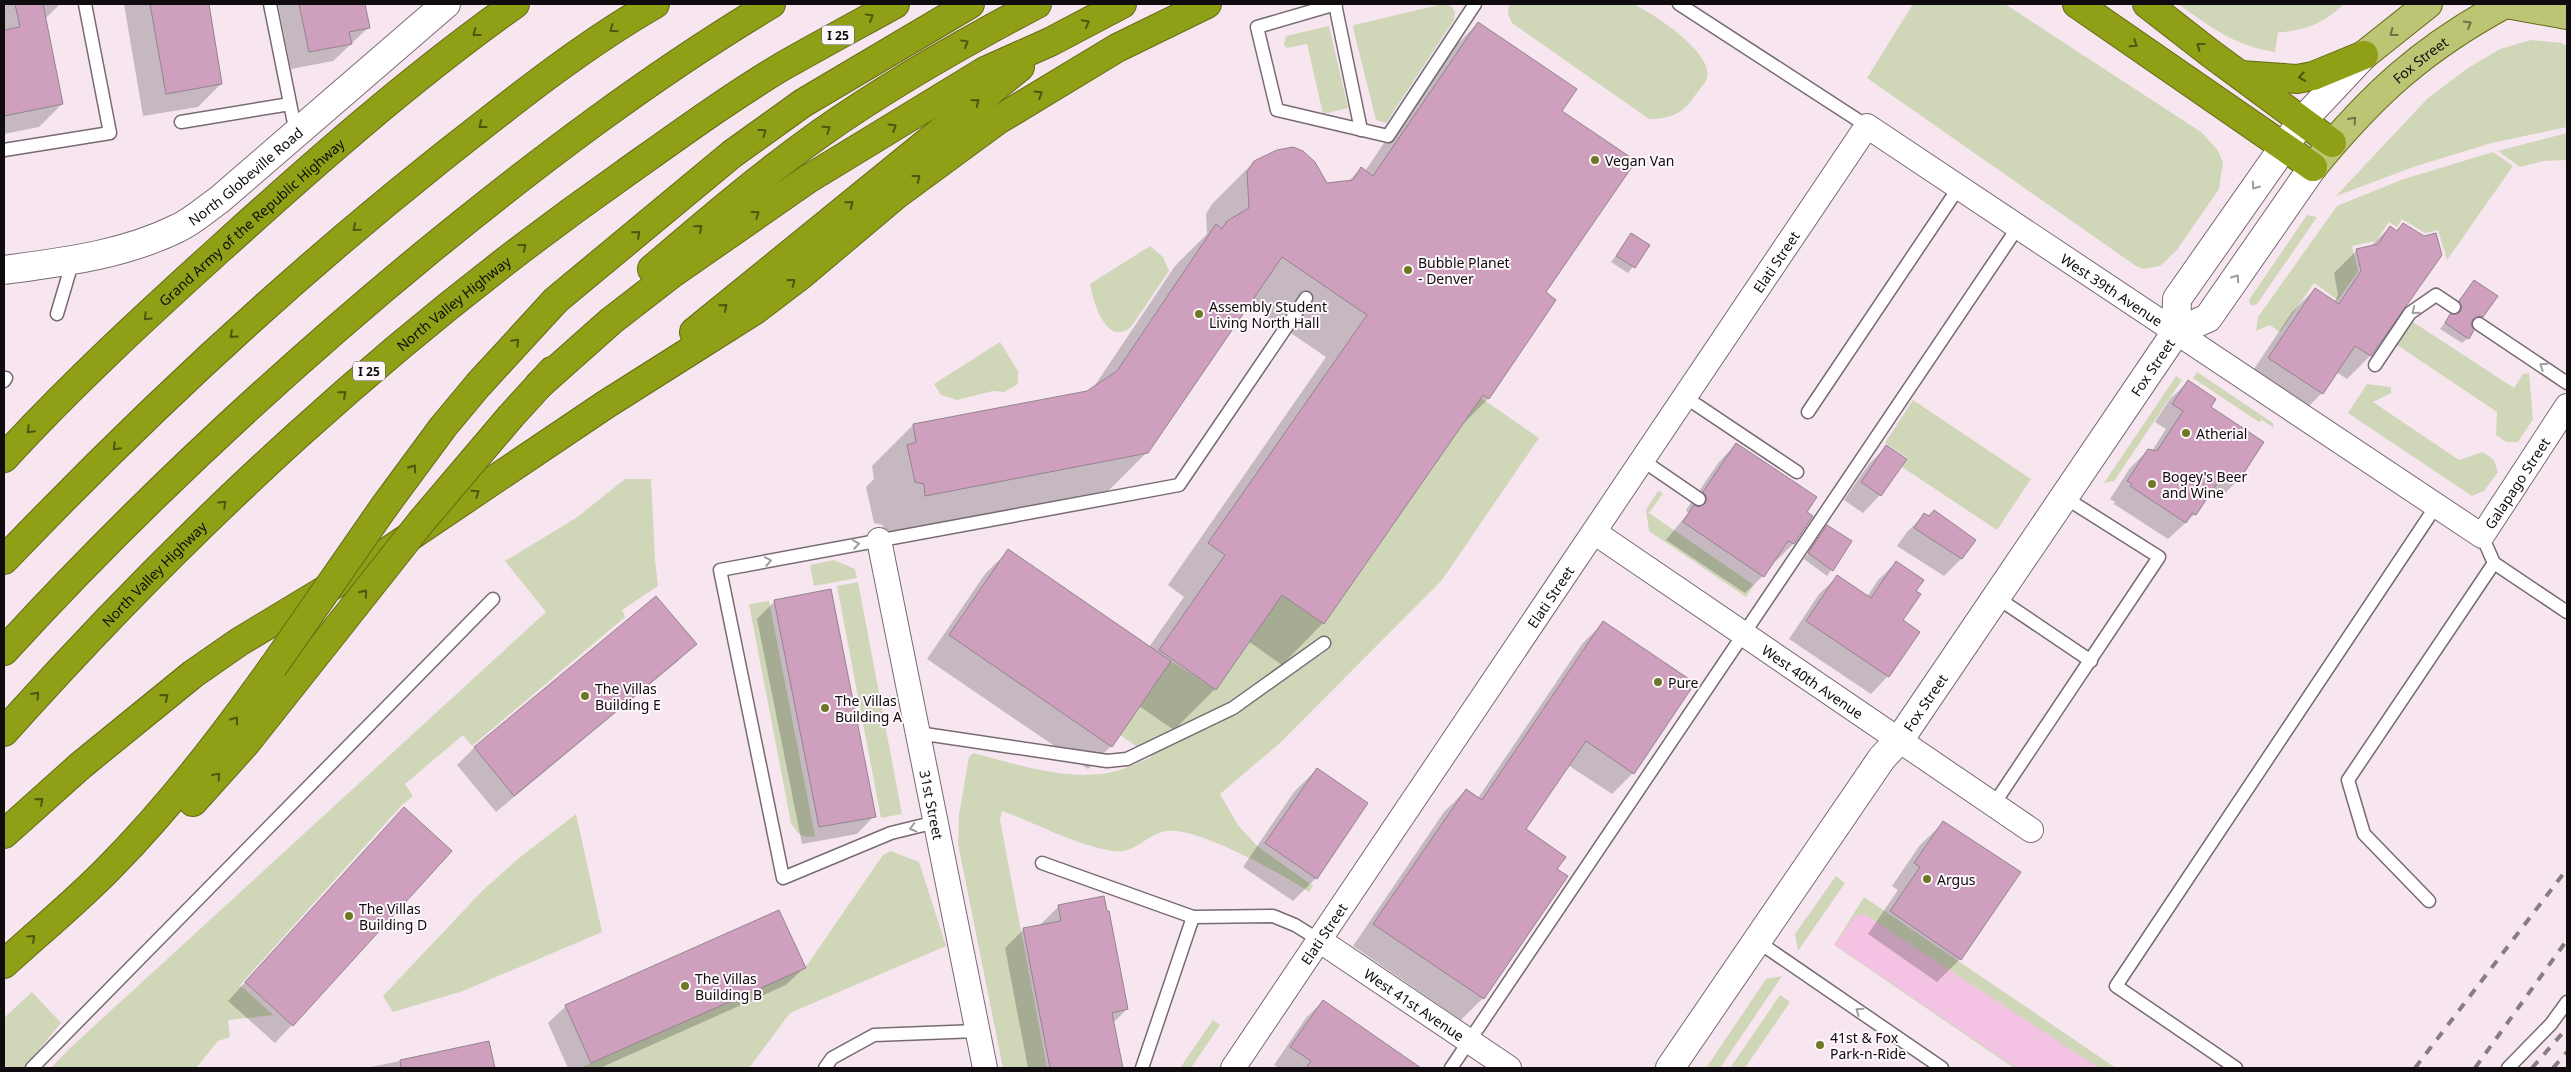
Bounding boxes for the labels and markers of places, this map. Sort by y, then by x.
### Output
place label: Vegan Van [1605,151,1674,170]
marker: Vegan Van [1589,154,1601,166]
place label: Bubble Planet - Denver [1418,253,1510,288]
marker: Bubble Planet - Denver [1402,264,1414,276]
place label: Assembly Student Living North Hall [1209,297,1327,332]
marker: Assembly Student Living North Hall [1193,308,1205,320]
place label: Atherial [2196,424,2247,443]
marker: Atherial [2180,427,2192,439]
place label: Bogey's Beer and Wine [2162,467,2247,502]
marker: Bogey's Beer and Wine [2146,478,2158,490]
place label: Pure [1668,673,1699,692]
marker: Pure [1652,676,1664,688]
place label: The Villas Building E [595,679,661,714]
marker: The Villas Building E [579,690,591,702]
place label: The Villas Building A [835,691,902,726]
marker: The Villas Building A [819,702,831,714]
place label: Argus [1937,870,1976,889]
marker: Argus [1921,873,1933,885]
place label: The Villas Building D [359,899,427,934]
marker: The Villas Building D [343,910,355,922]
place label: The Villas Building B [695,969,762,1004]
marker: The Villas Building B [679,980,691,992]
place label: 41st & Fox Park-n-Ride [1830,1028,1906,1063]
marker: 41st & Fox Park-n-Ride [1814,1039,1826,1051]

